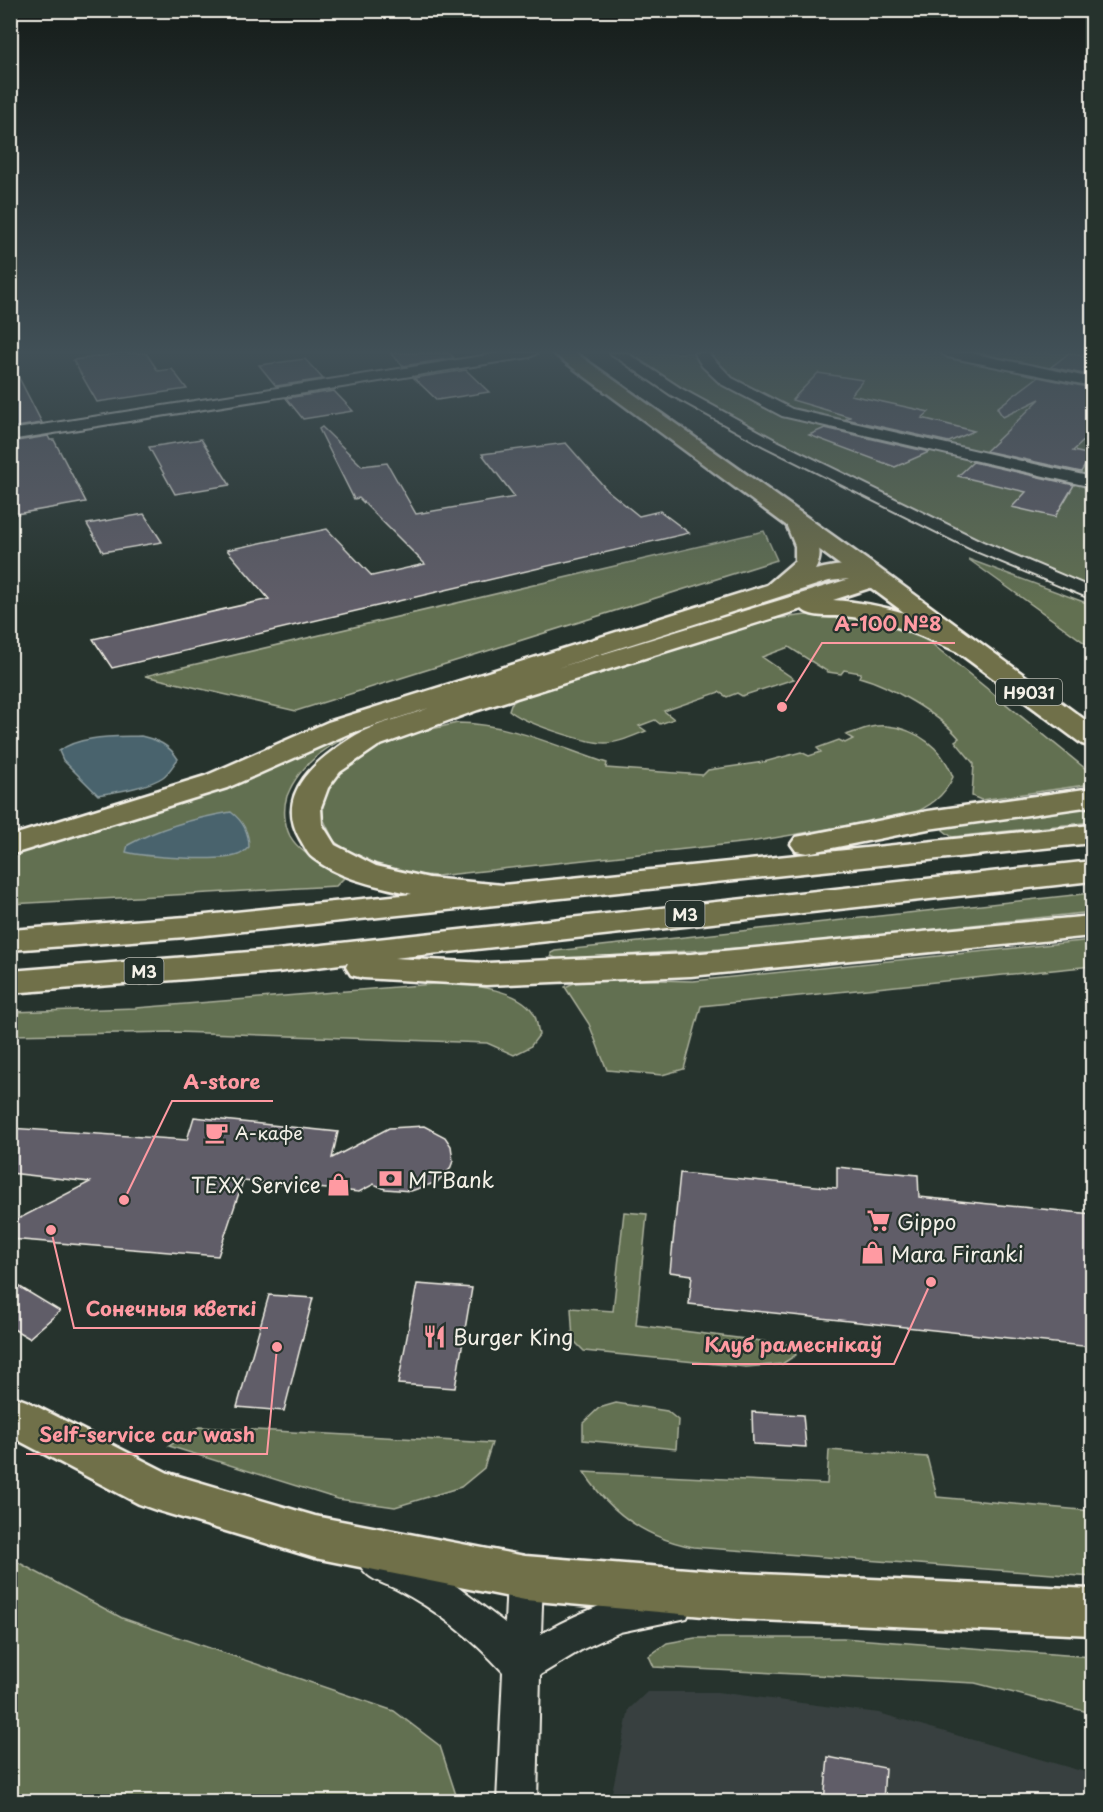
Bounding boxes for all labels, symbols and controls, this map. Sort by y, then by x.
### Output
callout: A-100 №8 [822,605,955,643]
text: A-100 №8 [835,608,941,638]
road number: Н9031 [996,679,1062,705]
road number: М3 [666,901,704,927]
road number: М3 [124,958,164,984]
callout: A-store [172,1063,273,1101]
text: A-store [184,1066,261,1096]
cafe icon: А-кафе [204,1119,230,1145]
place label: А-кафе [235,1119,303,1146]
place label: MTBank [408,1163,495,1195]
bank icon: MTBank [377,1166,403,1192]
place label: TEXX Service [191,1168,321,1200]
shop icon: TEXX Service [326,1171,352,1197]
place label: Gippo [897,1205,956,1237]
supermarket icon: Gippo [866,1208,892,1234]
place label: Mara Firanki [891,1237,1024,1269]
shop icon: Mara Firanki [860,1240,886,1266]
callout: Сонечныя кветкі [74,1290,268,1328]
text: Сонечныя кветкі [86,1293,256,1323]
place label: Burger King [453,1320,573,1352]
restaurant icon: Burger King [422,1323,448,1349]
callout: Клуб рамеснікаў [692,1326,894,1364]
text: Клуб рамеснікаў [704,1329,882,1359]
callout: Self-service car wash [26,1416,267,1454]
text: Self-service car wash [39,1419,255,1449]

